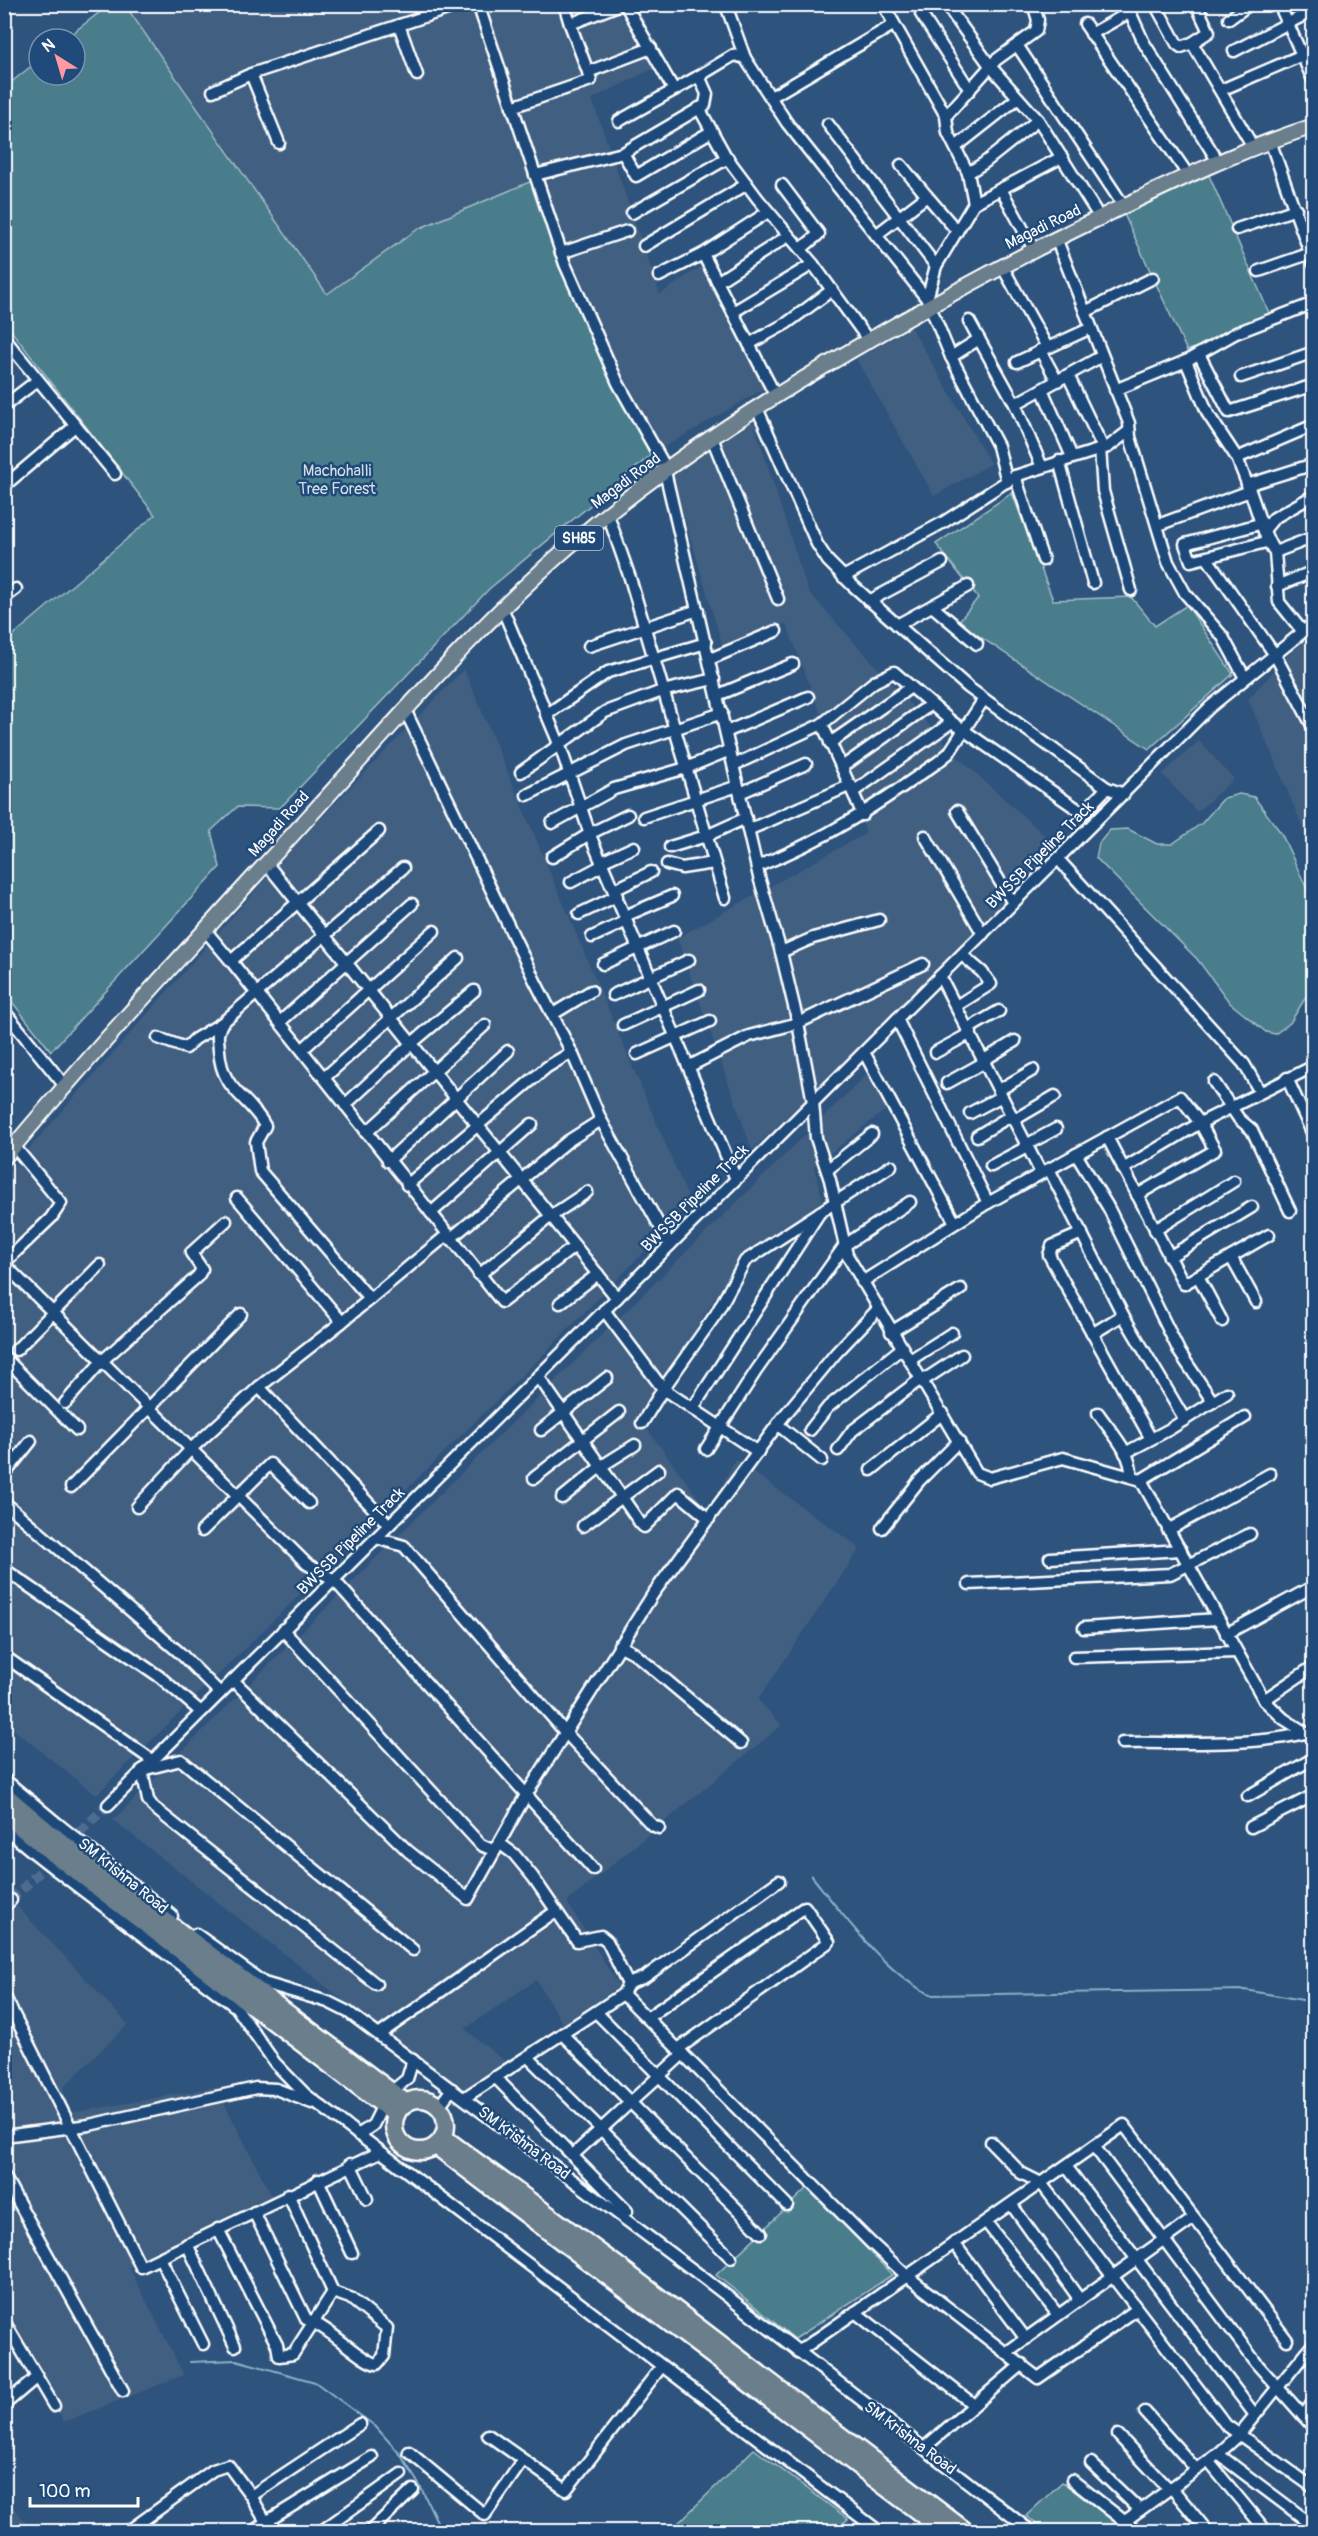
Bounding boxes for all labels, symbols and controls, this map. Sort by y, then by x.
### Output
north arrow [27,27,87,87]
text: N [38,34,59,57]
street label: Magadi Road [1002,200,1084,254]
street label: Magadi Road [587,448,665,514]
park label: Machohalli Tree Forest [298,461,376,499]
road number: SH85 [555,526,603,550]
street label: Magadi Road [244,787,314,861]
street label: BWSSB Pipeline Track [982,797,1098,913]
street label: BWSSB Pipeline Track [637,1140,753,1256]
street label: BWSSB Pipeline Track [293,1483,409,1599]
street label: SM Krishna Road [74,1834,172,1918]
street label: SM Krishna Road [474,2102,574,2184]
street label: SM Krishna Road [860,2397,960,2479]
scale bar [30,2470,138,2508]
text: 100 m [39,2480,91,2503]

